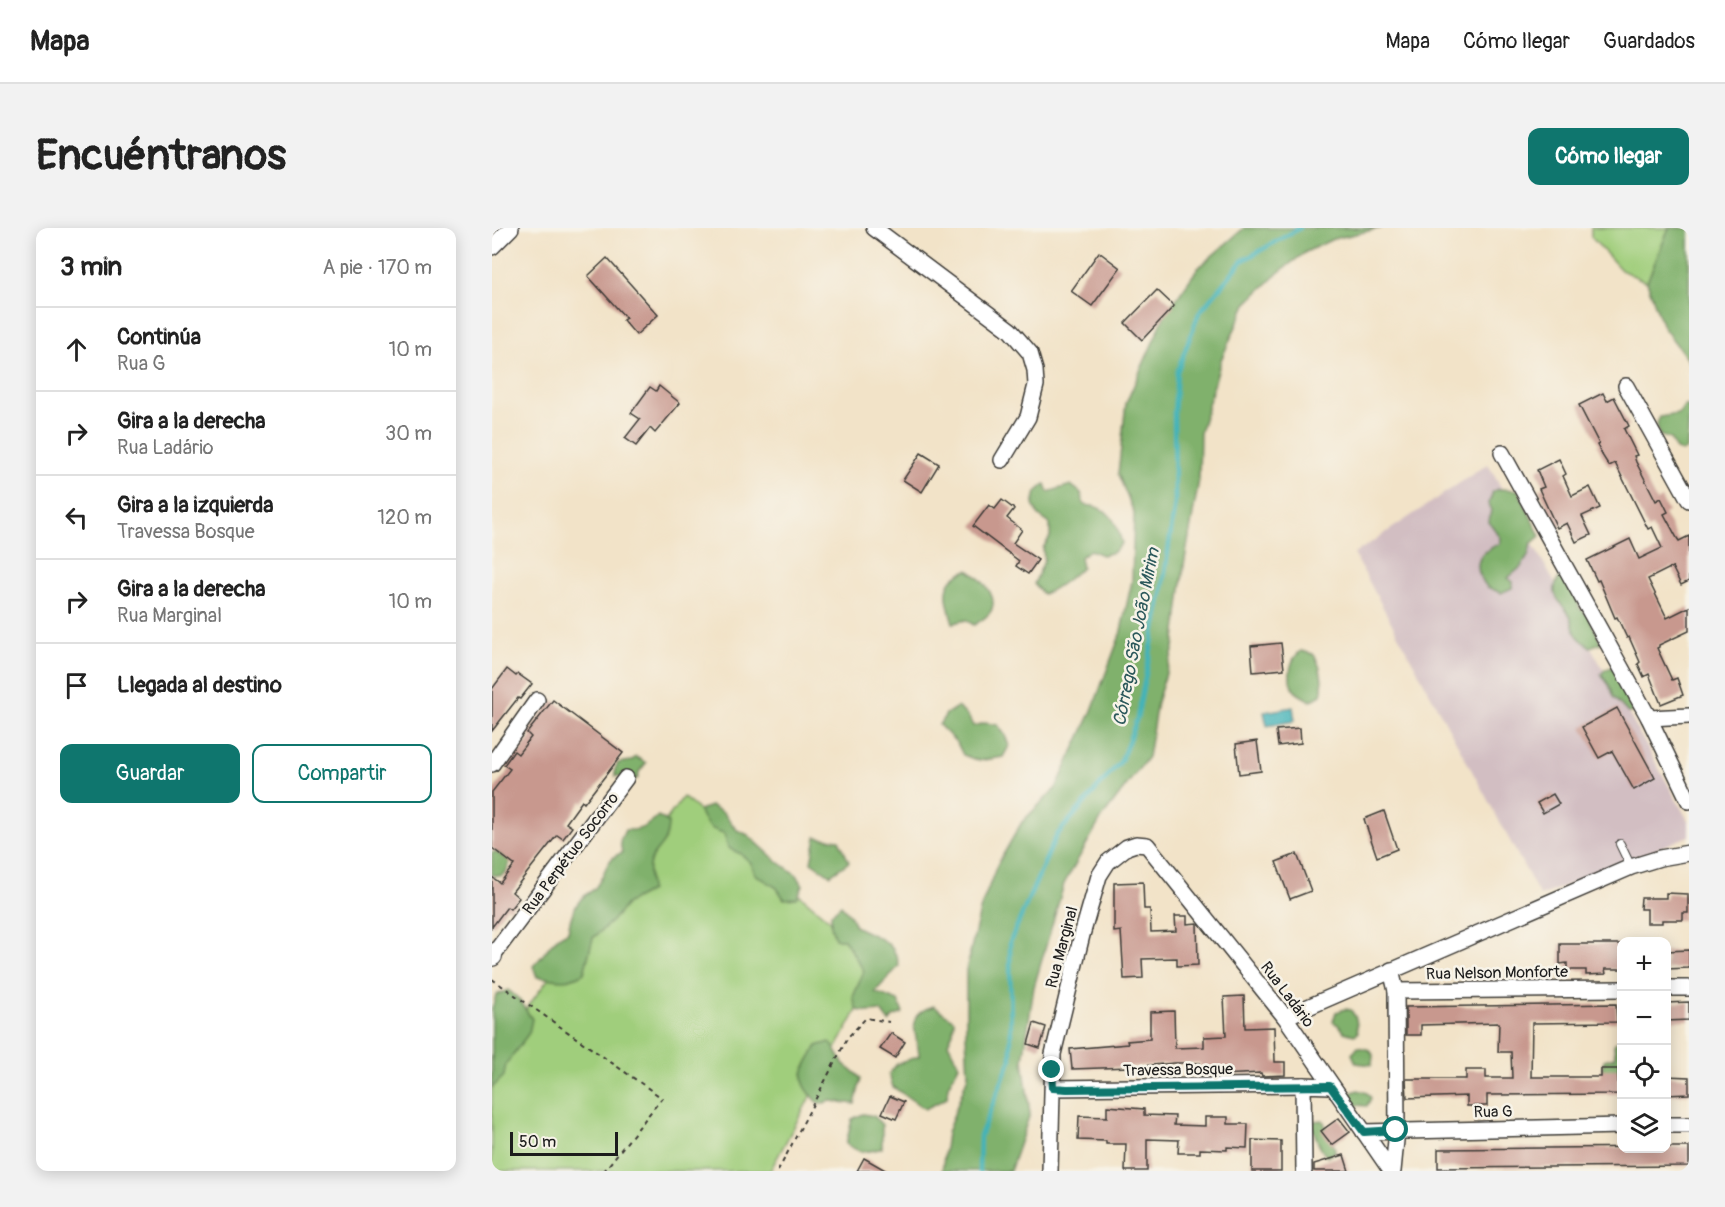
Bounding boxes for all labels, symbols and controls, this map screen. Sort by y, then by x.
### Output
text: Mapa [30,24,89,59]
text: Mapa [1385,28,1430,55]
text: Cómo llegar [1463,28,1570,55]
text: Guardados [1603,28,1695,55]
button: Cómo llegar [1528,128,1689,185]
text: Encuéntranos [36,130,286,182]
text: 3 min [60,251,122,283]
text: A pie · 170 m [323,255,432,280]
text: Continúa [117,323,201,351]
icon: ahead [60,333,93,366]
text: 10 m [388,337,432,362]
text: Rua G [117,351,166,376]
text: Gira a la derecha [117,407,265,435]
icon: right [60,417,93,450]
text: 30 m [385,421,432,446]
text: Rua Ladário [117,435,213,460]
text: Gira a la izquierda [117,491,274,519]
icon: left [60,501,93,534]
text: 120 m [377,505,432,530]
text: Travessa Bosque [117,519,255,544]
water label: Córrego São João Mirim [1108,545,1165,728]
text: Gira a la derecha [117,575,265,603]
icon: right [60,585,93,618]
text: 10 m [388,589,432,614]
text: Rua Marginal [117,603,222,628]
icon: arrive [60,669,93,702]
text: Llegada al destino [117,671,282,699]
button: Guardar [60,744,240,803]
button: Compartir [252,744,432,803]
street label: Rua Perpétuo Socorro [518,788,623,919]
street label: Rua Marginal [1041,904,1082,990]
map controls [1617,937,1671,1153]
button: + [1617,937,1671,991]
street label: Rua Ladário [1256,958,1319,1032]
street label: Rua Nelson Monforte [1426,962,1568,984]
button: − [1617,991,1671,1045]
button: locate [1617,1045,1671,1099]
route end [1038,1056,1064,1082]
street label: Travessa Bosque [1123,1059,1233,1081]
button: layers [1617,1099,1671,1153]
street label: Rua G [1473,1102,1513,1122]
route start [1382,1116,1408,1142]
scale bar [510,1129,618,1156]
text: 50 m [519,1132,556,1152]

